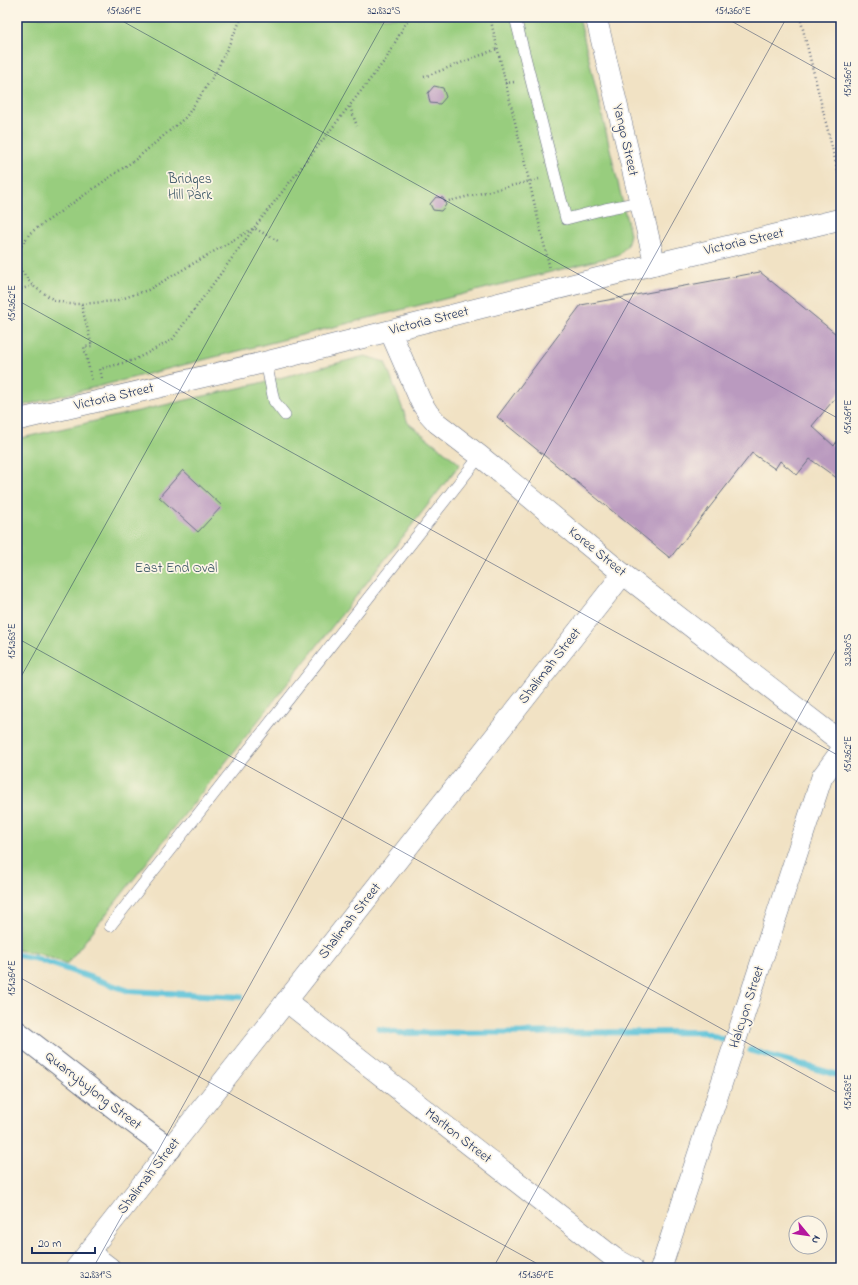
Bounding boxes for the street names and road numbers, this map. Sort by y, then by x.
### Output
street label: Yango Street [606,102,644,179]
street label: Victoria Street [701,223,786,262]
street label: Victoria Street [386,301,471,341]
street label: Victoria Street [71,378,156,417]
street label: Koree Street [563,522,631,582]
street label: Shalimah Street [513,623,587,709]
street label: Shalimah Street [313,878,387,964]
street label: Halcyon Street [724,963,771,1051]
street label: Quarrybylong Street [40,1046,146,1136]
street label: Marlton Street [420,1103,496,1169]
street label: Shalimah Street [112,1133,186,1219]

